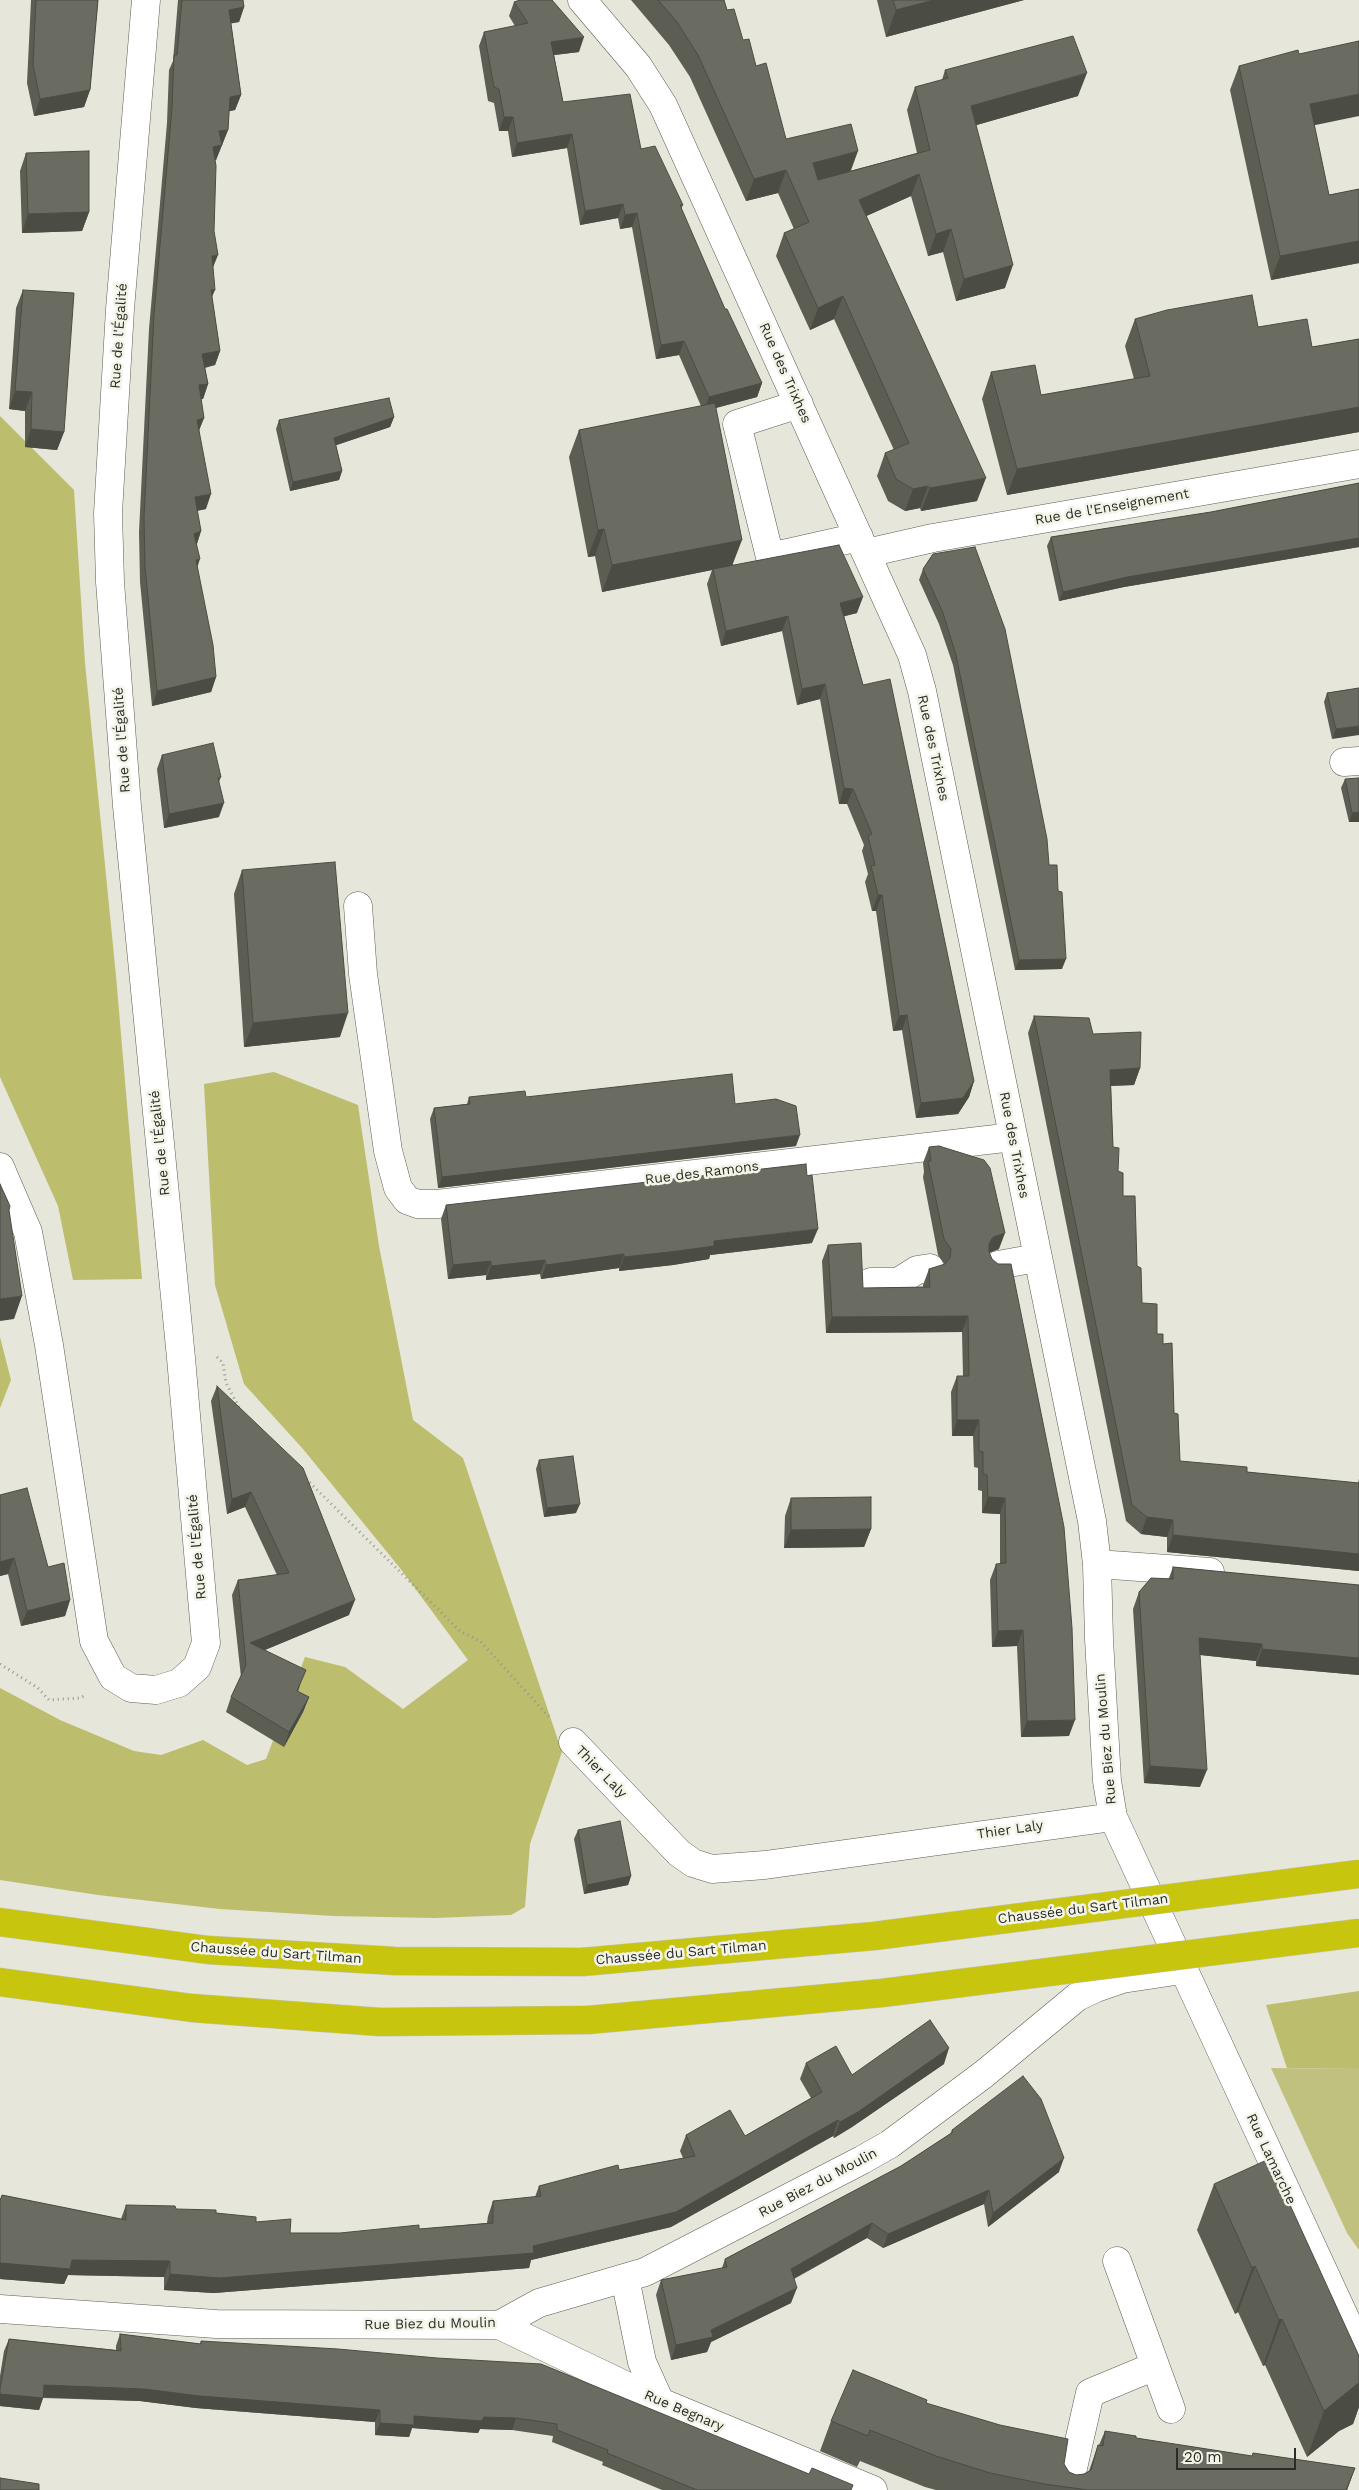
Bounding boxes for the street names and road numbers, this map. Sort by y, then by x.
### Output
street label: Rue de l'Égalité [107,283,131,389]
street label: Rue des Trixhes [755,320,815,426]
street label: Rue de l'Enseignement [1034,485,1190,529]
street label: Rue de l'Égalité [110,687,134,793]
street label: Rue des Trixhes [914,693,952,803]
street label: Rue de l'Égalité [146,1090,174,1196]
street label: Rue des Trixhes [995,1090,1033,1200]
street label: Rue des Ramons [644,1158,760,1188]
street label: Rue de l'Égalité [184,1494,210,1600]
street label: Rue Biez du Moulin [1092,1673,1120,1805]
street label: Thier Laly [572,1742,630,1802]
street label: Thier Laly [976,1817,1044,1843]
street label: Chaussée du Sart Tilman [997,1890,1169,1928]
street label: Chaussée du Sart Tilman [595,1937,767,1969]
street label: Chaussée du Sart Tilman [190,1939,362,1967]
street label: Rue Lamarche [1243,2111,1299,2207]
street label: Rue Biez du Moulin [756,2145,880,2221]
street label: Rue Biez du Moulin [364,2314,496,2334]
street label: Rue Begnary [642,2387,726,2435]

